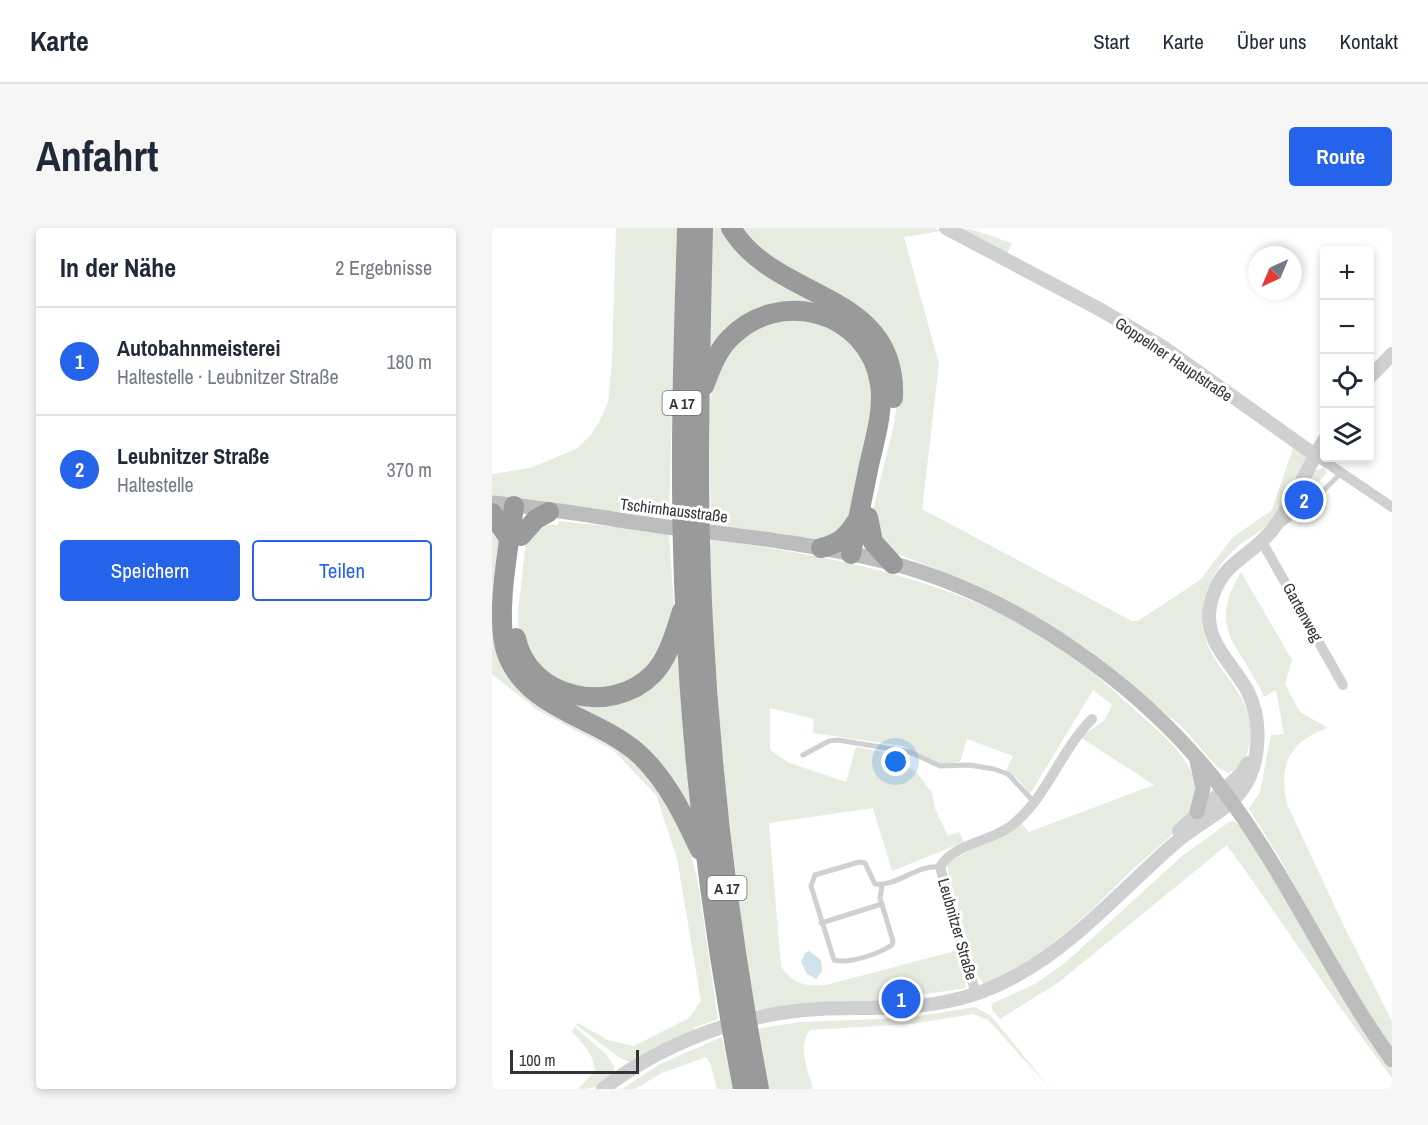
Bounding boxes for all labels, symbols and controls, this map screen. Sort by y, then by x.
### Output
text: Karte [30,22,89,60]
text: Start [1093,27,1130,56]
text: Karte [1163,27,1204,56]
text: Über uns [1237,27,1307,56]
text: Kontakt [1340,27,1398,56]
button: Route [1289,127,1392,186]
text: Anfahrt [36,128,158,184]
north arrow [1248,246,1302,300]
map controls [1320,246,1374,462]
button: + [1320,246,1374,300]
text: In der Nähe [60,250,176,285]
text: 2 Ergebnisse [335,254,432,281]
button: − [1320,300,1374,354]
street label: Goppelner Hauptstraße [1111,312,1237,406]
text: Autobahnmeisterei [117,333,280,363]
text: 1 [75,348,84,375]
text: 180 m [386,348,432,375]
button: locate [1320,354,1374,408]
text: Haltestelle · Leubnitzer Straße [117,363,339,390]
road number: A 17 [662,391,702,415]
button: layers [1320,408,1374,462]
text: Leubnitzer Straße [117,441,269,471]
text: 2 [75,456,84,483]
text: 370 m [386,456,432,483]
text: Haltestelle [117,471,194,498]
pin: 2 [1284,478,1324,522]
street label: Tschirnhausstraße [619,492,729,528]
button: Speichern [60,540,240,601]
button: Teilen [252,540,432,601]
street label: Gartenweg [1278,579,1329,646]
your location [881,747,910,776]
street label: Leubnitzer Straße [933,875,983,983]
road number: A 17 [708,876,746,900]
pin: 1 [882,976,920,1022]
scale bar [510,1047,639,1074]
text: 100 m [519,1049,555,1071]

